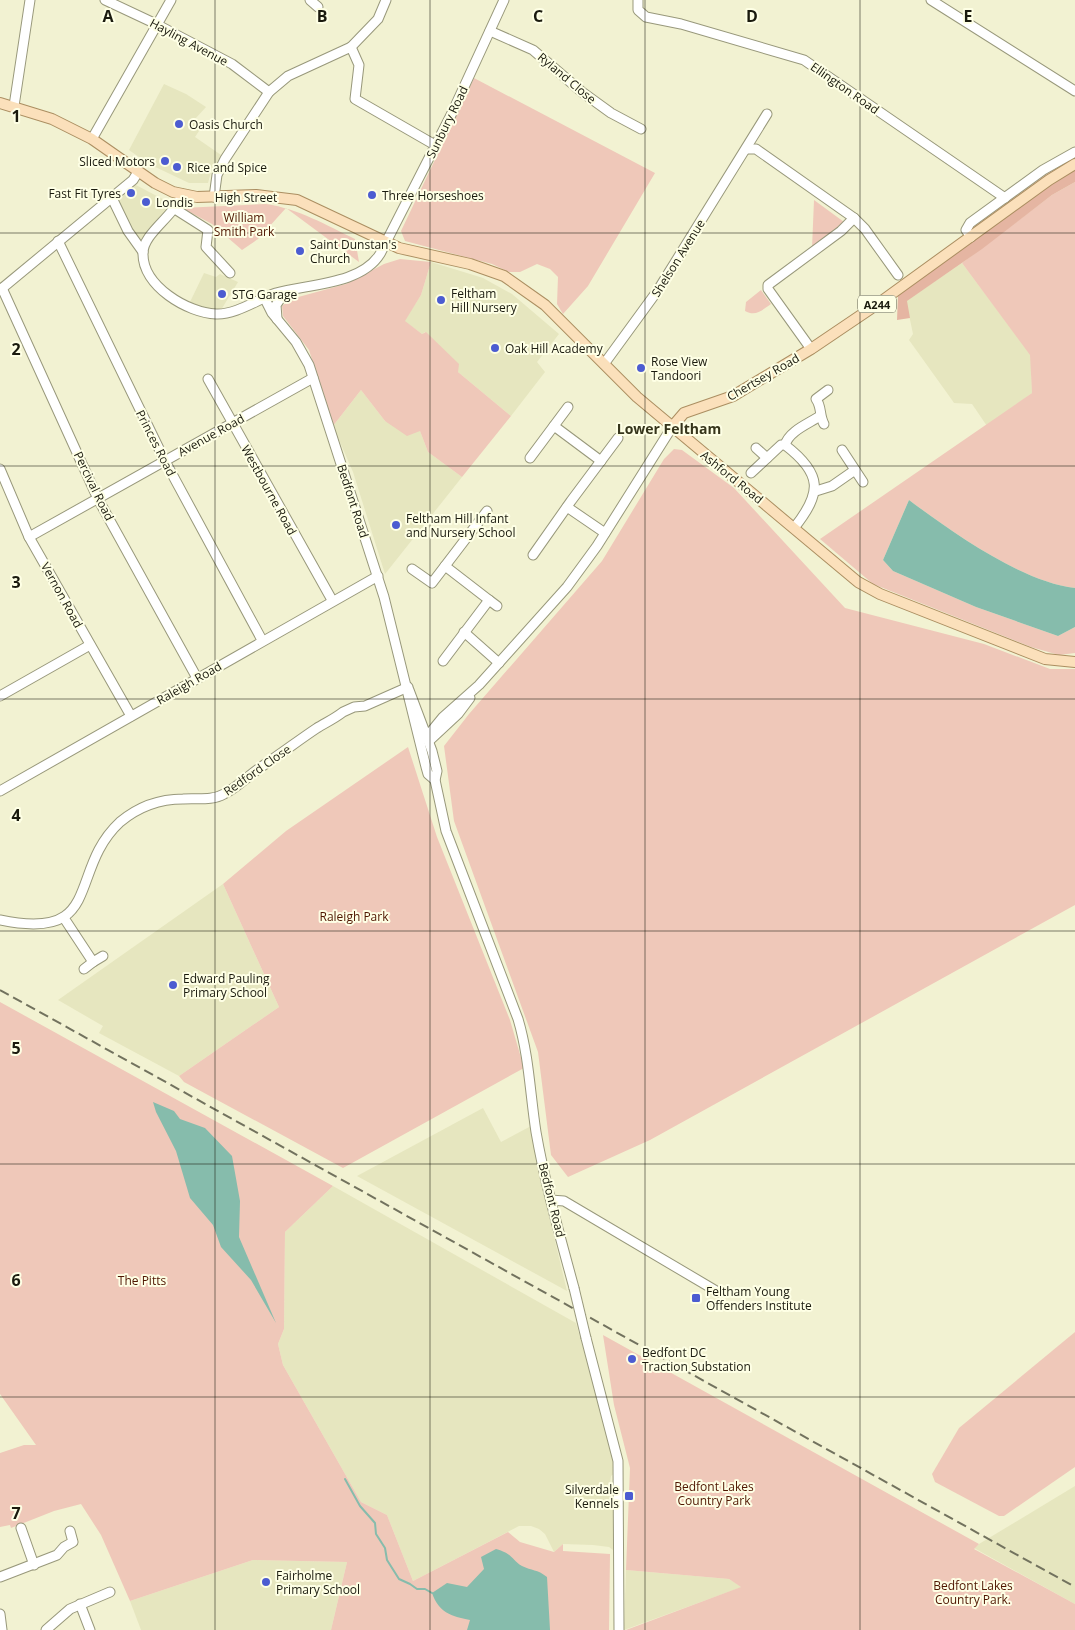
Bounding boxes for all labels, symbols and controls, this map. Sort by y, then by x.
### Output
text: A [102,5,114,27]
text: B [317,5,327,27]
text: C [533,5,543,27]
text: D [746,5,758,27]
text: E [964,5,973,27]
street label: Hayling Avenue [147,14,231,70]
street label: Ryland Close [534,49,600,108]
street label: Ellington Road [807,58,883,118]
street label: Sunbury Road [422,83,472,161]
text: 1 [11,105,21,127]
place label: Oasis Church [189,116,263,133]
marker: Oasis Church [173,118,185,130]
place label: Sliced Motors [79,153,155,170]
marker: Sliced Motors [159,155,171,167]
place label: Rice and Spice [187,159,267,176]
marker: Rice and Spice [171,161,183,173]
place label: Fast Fit Tyres [48,185,121,202]
marker: Fast Fit Tyres [125,187,137,199]
place label: Three Horseshoes [382,187,484,204]
street label: High Street [215,189,277,206]
marker: Three Horseshoes [366,189,378,201]
place label: Londis [156,194,193,211]
marker: Londis [140,196,152,208]
park label: William Smith Park [214,209,275,240]
street label: Shelson Avenue [647,216,709,300]
place label: Saint Dunstan's Church [310,236,397,267]
marker: Saint Dunstan's Church [294,245,306,257]
place label: Feltham Hill Nursery [451,285,518,316]
place label: STG Garage [232,286,298,303]
marker: STG Garage [216,288,228,300]
marker: Feltham Hill Nursery [435,294,447,306]
road number: A244 [858,296,896,312]
text: 2 [11,338,21,360]
place label: Oak Hill Academy [505,340,604,357]
marker: Oak Hill Academy [489,342,501,354]
street label: Chertsey Road [724,349,802,405]
place label: Rose View Tandoori [651,353,708,384]
marker: Rose View Tandoori [635,362,647,374]
street label: Princes Road [132,407,180,479]
street label: Avenue Road [175,410,247,460]
district label: Lower Feltham [617,419,721,438]
street label: Westbourne Road [237,442,301,538]
street label: Ashford Road [697,447,767,507]
street label: Percival Road [70,449,118,523]
street label: Bedfont Road [333,462,373,540]
place label: Feltham Hill Infant and Nursery School [406,510,515,541]
marker: Feltham Hill Infant and Nursery School [390,519,402,531]
street label: Vernon Road [37,559,87,631]
text: 3 [11,571,21,593]
street label: Raleigh Road [153,658,225,708]
street label: Redford Close [220,740,294,799]
text: 4 [11,804,21,826]
park label: Raleigh Park [320,908,389,925]
place label: Edward Pauling Primary School [183,970,270,1001]
marker: Edward Pauling Primary School [167,979,179,991]
text: 5 [11,1037,21,1059]
street label: Bedfont Road [535,1161,569,1239]
text: 6 [11,1269,21,1291]
park label: The Pitts [118,1272,166,1289]
place label: Feltham Young Offenders Institute [706,1283,812,1314]
marker: Feltham Young Offenders Institute [690,1292,702,1304]
place label: Bedfont DC Traction Substation [642,1344,751,1375]
marker: Bedfont DC Traction Substation [626,1353,638,1365]
park label: Bedfont Lakes Country Park [674,1478,754,1509]
place label: Silverdale Kennels [565,1481,619,1512]
marker: Silverdale Kennels [623,1490,635,1502]
text: 7 [11,1502,21,1524]
place label: Fairholme Primary School [276,1567,360,1598]
marker: Fairholme Primary School [260,1576,272,1588]
park label: Bedfont Lakes Country Park. [933,1577,1013,1608]

